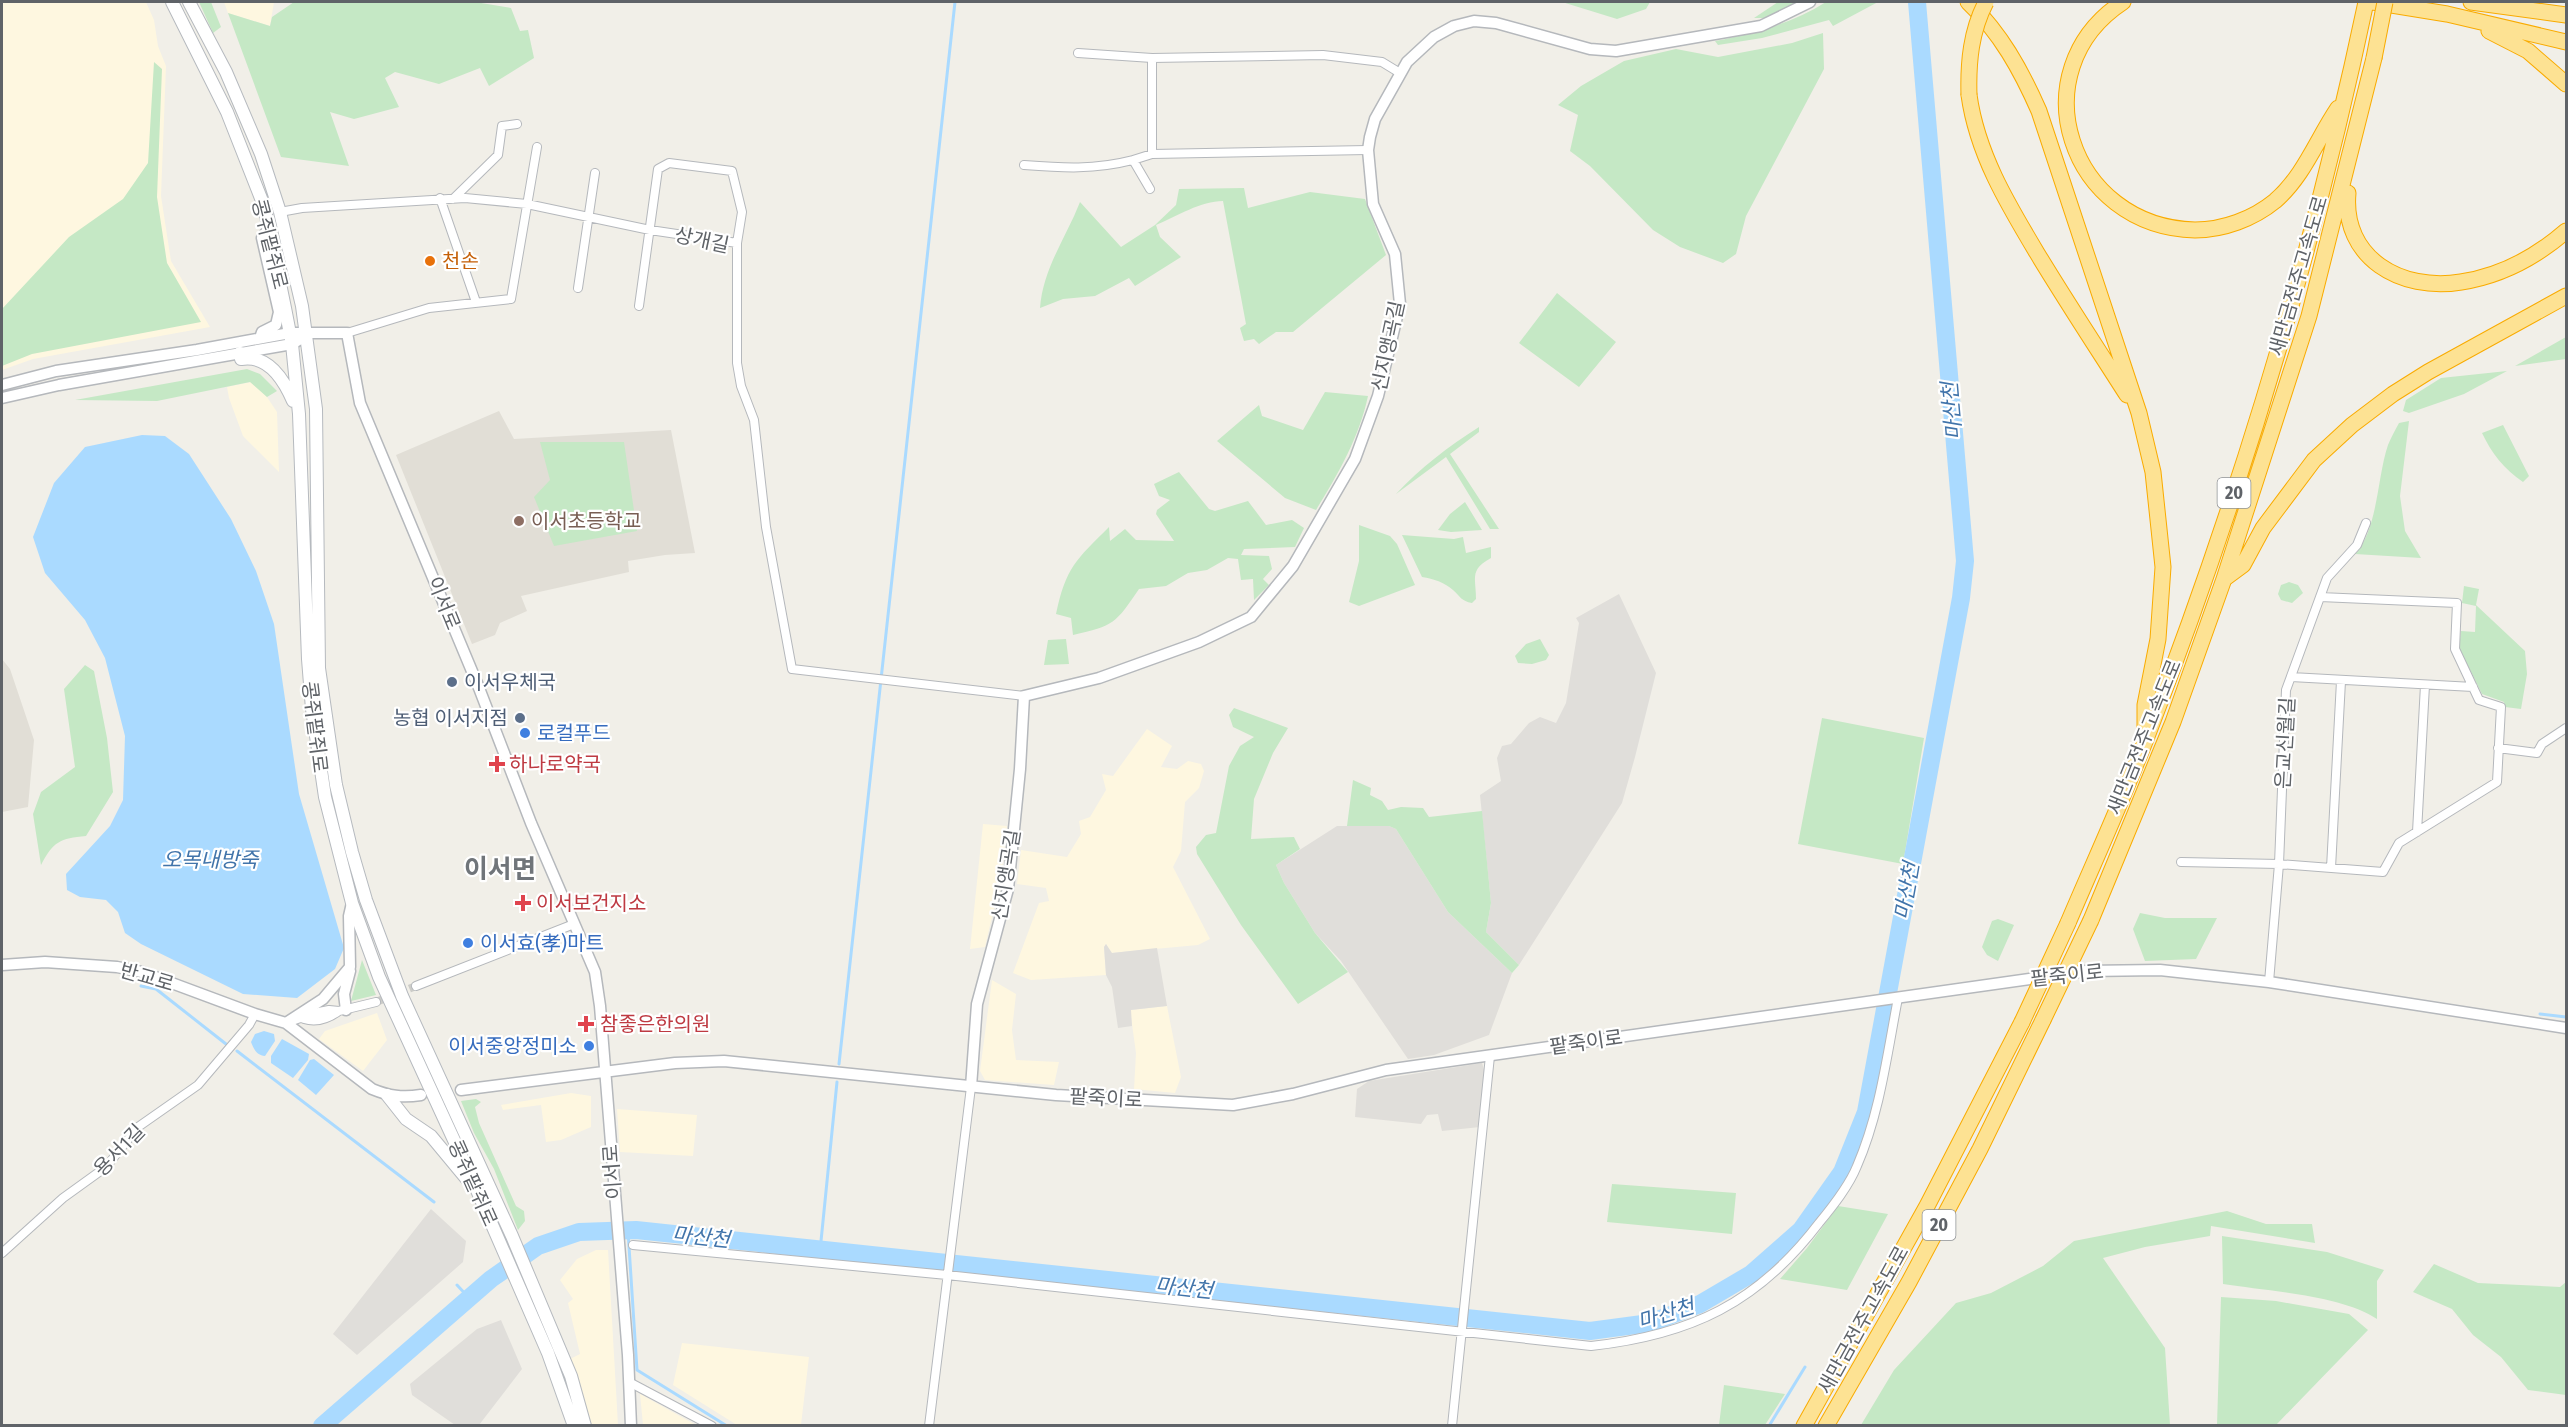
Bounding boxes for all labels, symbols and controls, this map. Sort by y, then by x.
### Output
street label: 새만금전주고속도로 [2264,193,2332,359]
street label: 콩쥐팥쥐로 [247,196,293,292]
street label: 상개길 [673,223,731,257]
place label: 천손 [442,249,479,273]
marker: 천손 [423,254,437,268]
street label: 신지앵곡길 [1367,299,1409,393]
water label: 마산천 [1936,378,1967,441]
road number: 20 [2218,478,2250,508]
place label: 이서초등학교 [531,509,641,533]
marker: 이서초등학교 [512,514,526,528]
street label: 이서로 [423,573,465,633]
street label: 새만금전주고속도로 [2102,656,2186,818]
place label: 이서우체국 [464,670,556,694]
marker: 이서우체국 [445,675,459,689]
street label: 콩쥐팥쥐로 [297,680,333,774]
street label: 은교신월길 [2271,696,2299,790]
place label: 농협 이서지점 [393,706,508,730]
marker: 농협 이서지점 [513,711,527,725]
place label: 로컬푸드 [537,721,611,745]
marker: 로컬푸드 [518,726,532,740]
place label: 하나로약국 [509,752,601,776]
marker: 하나로약국 [490,757,504,771]
street label: 신지앵곡길 [987,828,1025,922]
water label: 오목내방죽 [162,847,260,873]
district label: 이서면 [464,854,536,885]
water label: 마산천 [1889,858,1925,922]
place label: 이서보건지소 [536,891,646,915]
marker: 이서보건지소 [514,894,532,912]
place label: 이서효(孝)마트 [480,931,604,955]
marker: 이서효(孝)마트 [461,936,475,950]
street label: 반교로 [117,958,177,996]
street label: 팥죽이로 [2029,959,2105,991]
place label: 참좋은한의원 [600,1012,710,1036]
marker: 참좋은한의원 [577,1015,595,1033]
street label: 팥죽이로 [1548,1025,1624,1059]
place label: 이서중앙정미소 [448,1034,577,1058]
marker: 이서중앙정미소 [582,1039,596,1053]
street label: 팥죽이로 [1069,1084,1143,1112]
street label: 용서1길 [88,1119,150,1181]
street label: 콩쥐팥쥐로 [443,1136,503,1230]
street label: 이서로 [598,1144,626,1200]
road number: 20 [1922,1210,1956,1240]
water label: 마산천 [671,1221,734,1253]
street label: 새만금전주고속도로 [1812,1242,1914,1398]
water label: 마산천 [1154,1272,1217,1304]
water label: 마산천 [1634,1292,1700,1335]

